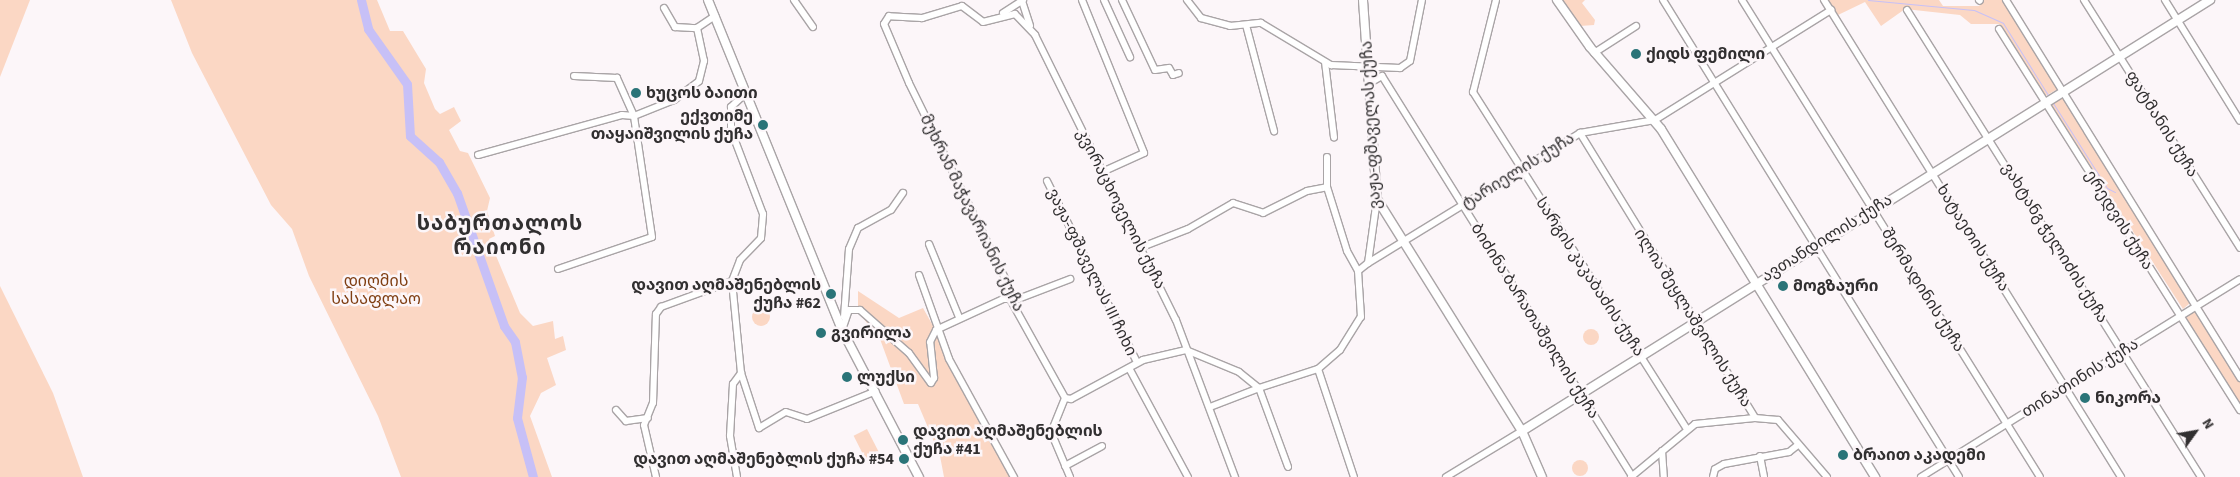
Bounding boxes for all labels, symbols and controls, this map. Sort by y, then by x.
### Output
street label: ვაჟა-ფშაველას ქუჩა [1357,40,1385,210]
place label: ქიდს ფემილი [1646,44,1765,64]
marker: ქიდს ფემილი [1630,48,1642,60]
street label: ფატმანის ქუჩა [2122,67,2202,181]
place label: ხუცოს ბაითი [646,83,758,103]
marker: ხუცოს ბაითი [630,87,642,99]
place label: ექვთიმე თაყაიშვილის ქუჩა [591,106,753,144]
street label: მუხრან მაჭავარიანის ქუჩა [916,111,1028,315]
marker: ექვთიმე თაყაიშვილის ქუჩა [757,119,769,131]
street label: კვირაცხოველის ქუჩა [1072,126,1170,292]
street label: ტარიელის ქუჩა [1458,129,1578,213]
street label: ვახტანგ ჭელიძის ქუჩა [1998,159,2112,327]
street label: ერედვის ქუჩა [2081,167,2157,273]
street label: ხატაეთის ქუჩა [1932,181,2014,295]
street label: ვაჟა-ფშაველას III ჩიხი [1043,185,1141,359]
street label: ავთანდილის ქუჩა [1758,190,1896,286]
street label: სარგის კაკაბაძის ქუჩა [1531,194,1649,360]
district label: საბურთალოს რაიონი [415,210,585,260]
street label: ბიძინა ბარათაშვილის ქუჩა [1467,220,1603,422]
street label: ილია შეყლაშვილის ქუჩა [1630,225,1756,411]
street label: შერმადინის ქუჩა [1877,225,1969,355]
park label: დიღმის სასაფლაო [331,271,421,309]
place label: დავით აღმაშენებლის ქუჩა #62 [631,275,821,313]
place label: მოგზაური [1793,276,1878,296]
marker: მოგზაური [1777,280,1789,292]
marker: დავით აღმაშენებლის ქუჩა #62 [825,288,837,300]
place label: გვირილა [831,323,911,343]
marker: გვირილა [815,327,827,339]
street label: თინათინის ქუჩა [2018,334,2142,422]
place label: ლუქსი [857,367,915,387]
marker: ლუქსი [841,371,853,383]
place label: ნიკორა [2095,388,2161,408]
marker: ნიკორა [2079,392,2091,404]
north arrow [2170,407,2220,457]
text: N [2197,415,2219,433]
place label: დავით აღმაშენებლის ქუჩა #41 [913,421,1103,459]
marker: დავით აღმაშენებლის ქუჩა #41 [897,434,909,446]
place label: ბრაით აკადემი [1853,445,1986,465]
place label: დავით აღმაშენებლის ქუჩა #54 [633,449,894,469]
marker: ბრაით აკადემი [1837,449,1849,461]
marker: დავით აღმაშენებლის ქუჩა #54 [898,453,910,465]

